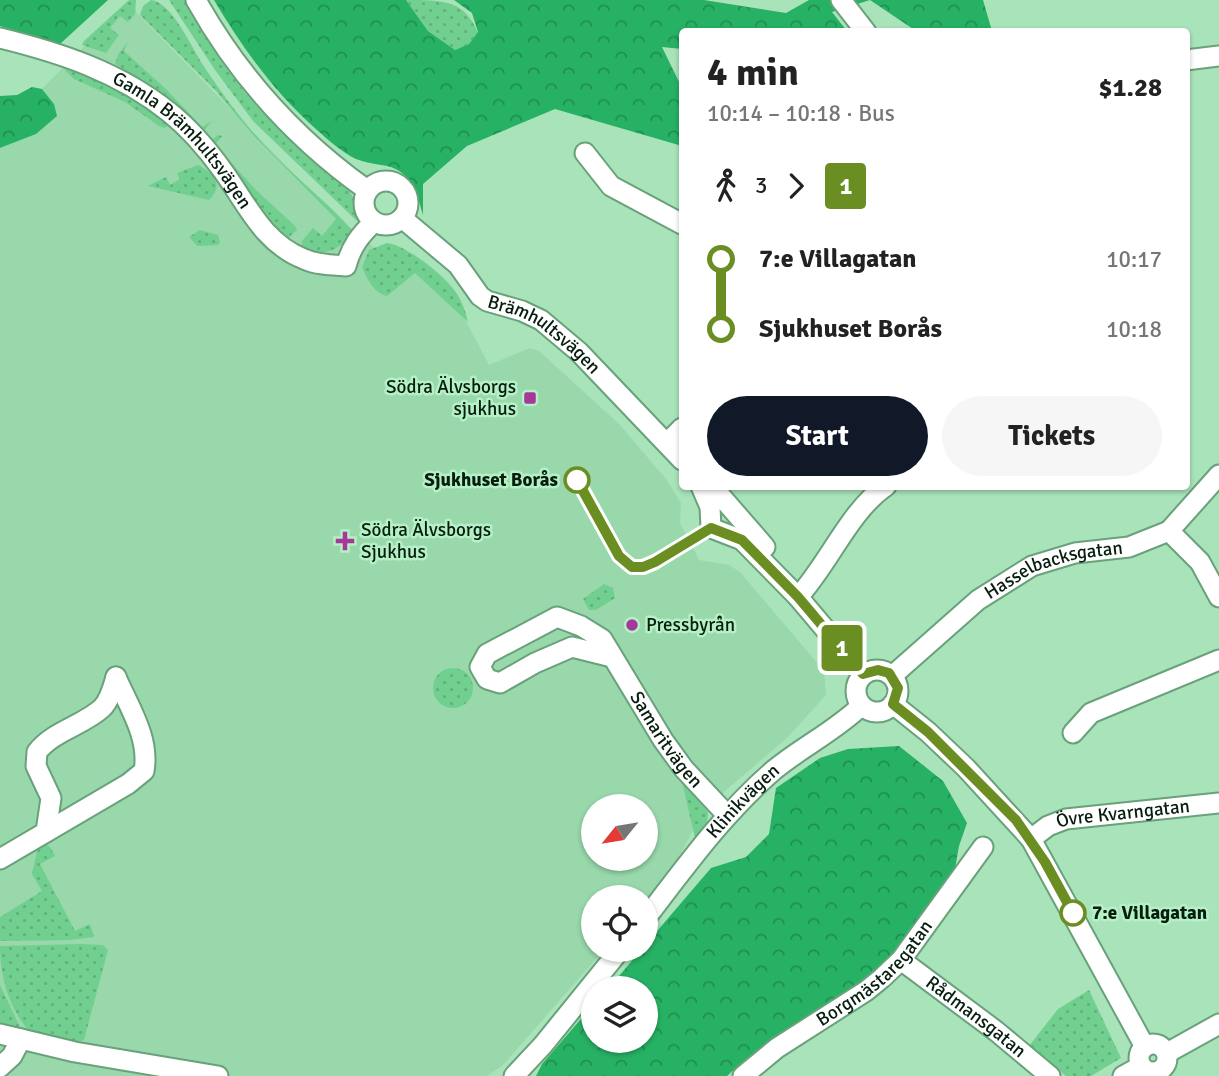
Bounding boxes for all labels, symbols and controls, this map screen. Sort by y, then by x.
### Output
text: 4 min [707,49,799,96]
street label: Gamla Brämhultsvägen [108,66,257,213]
text: $1.28 [1098,72,1162,104]
text: 10:14 – 10:18 · Bus [707,99,895,128]
icon: walk [707,167,745,205]
icon: forward [777,167,815,205]
text: 3 [755,171,767,200]
text: 1 [839,171,852,201]
text: 7:e Villagatan [759,243,917,275]
text: 10:17 [1106,245,1162,274]
street label: Brämhultsvägen [485,290,606,379]
text: Sjukhuset Borås [759,313,942,345]
text: 10:18 [1106,315,1162,344]
place label: Södra Älvsborgs sjukhus [386,375,516,421]
marker: Södra Älvsborgs sjukhus [522,390,538,406]
button: Start [707,396,928,476]
button: Tickets [942,396,1162,476]
marker: Sjukhuset Borås [564,467,590,493]
place label: Sjukhuset Borås [424,468,558,492]
place label: Södra Älvsborgs Sjukhus [361,518,491,564]
marker: Södra Älvsborgs Sjukhus [335,531,355,551]
street label: Hasselbacksgatan [980,536,1124,605]
place label: Pressbyrån [646,613,735,637]
marker: Pressbyrån [624,617,640,633]
line badge: 1 [819,625,865,671]
text: 1 [836,633,848,663]
street label: Samaritvägen [624,687,708,793]
street label: Klinikvägen [701,759,785,843]
north arrow [581,794,658,872]
map controls [581,794,658,1053]
street label: Övre Kvarngatan [1052,794,1191,834]
button: locate [581,885,658,962]
marker: 7:e Villagatan [1060,900,1086,926]
place label: 7:e Villagatan [1092,901,1207,925]
street label: Borgmästaregatan [812,915,938,1032]
street label: Rådmansgatan [921,971,1031,1063]
button: layers [581,976,658,1053]

